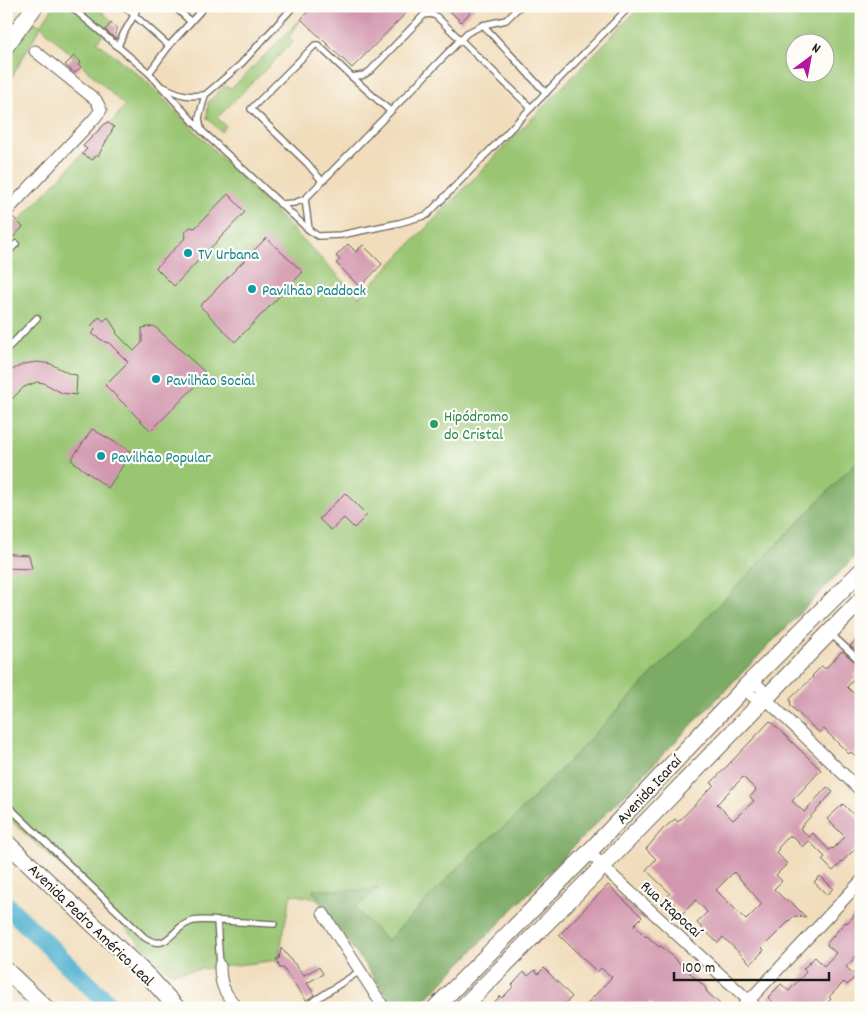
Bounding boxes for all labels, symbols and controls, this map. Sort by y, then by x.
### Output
north arrow [784,32,834,82]
text: N [808,38,824,59]
place label: TV Urbana [198,244,259,267]
marker: TV Urbana [182,247,194,259]
place label: Pavilhão Paddock [262,280,366,303]
marker: Pavilhão Paddock [246,283,258,295]
place label: Pavilhão Social [166,370,255,393]
marker: Pavilhão Social [150,373,162,385]
place label: Hipódromo do Cristal [444,406,508,447]
marker: Hipódromo do Cristal [428,418,440,430]
place label: Pavilhão Popular [111,447,211,470]
marker: Pavilhão Popular [95,450,107,462]
street label: Avenida Icaraí [612,750,689,830]
street label: Avenida Pedro Américo Leal [22,859,159,992]
street label: Rua Itapocaí [635,876,707,944]
scale bar [674,949,830,981]
text: 100 m [682,958,715,980]

